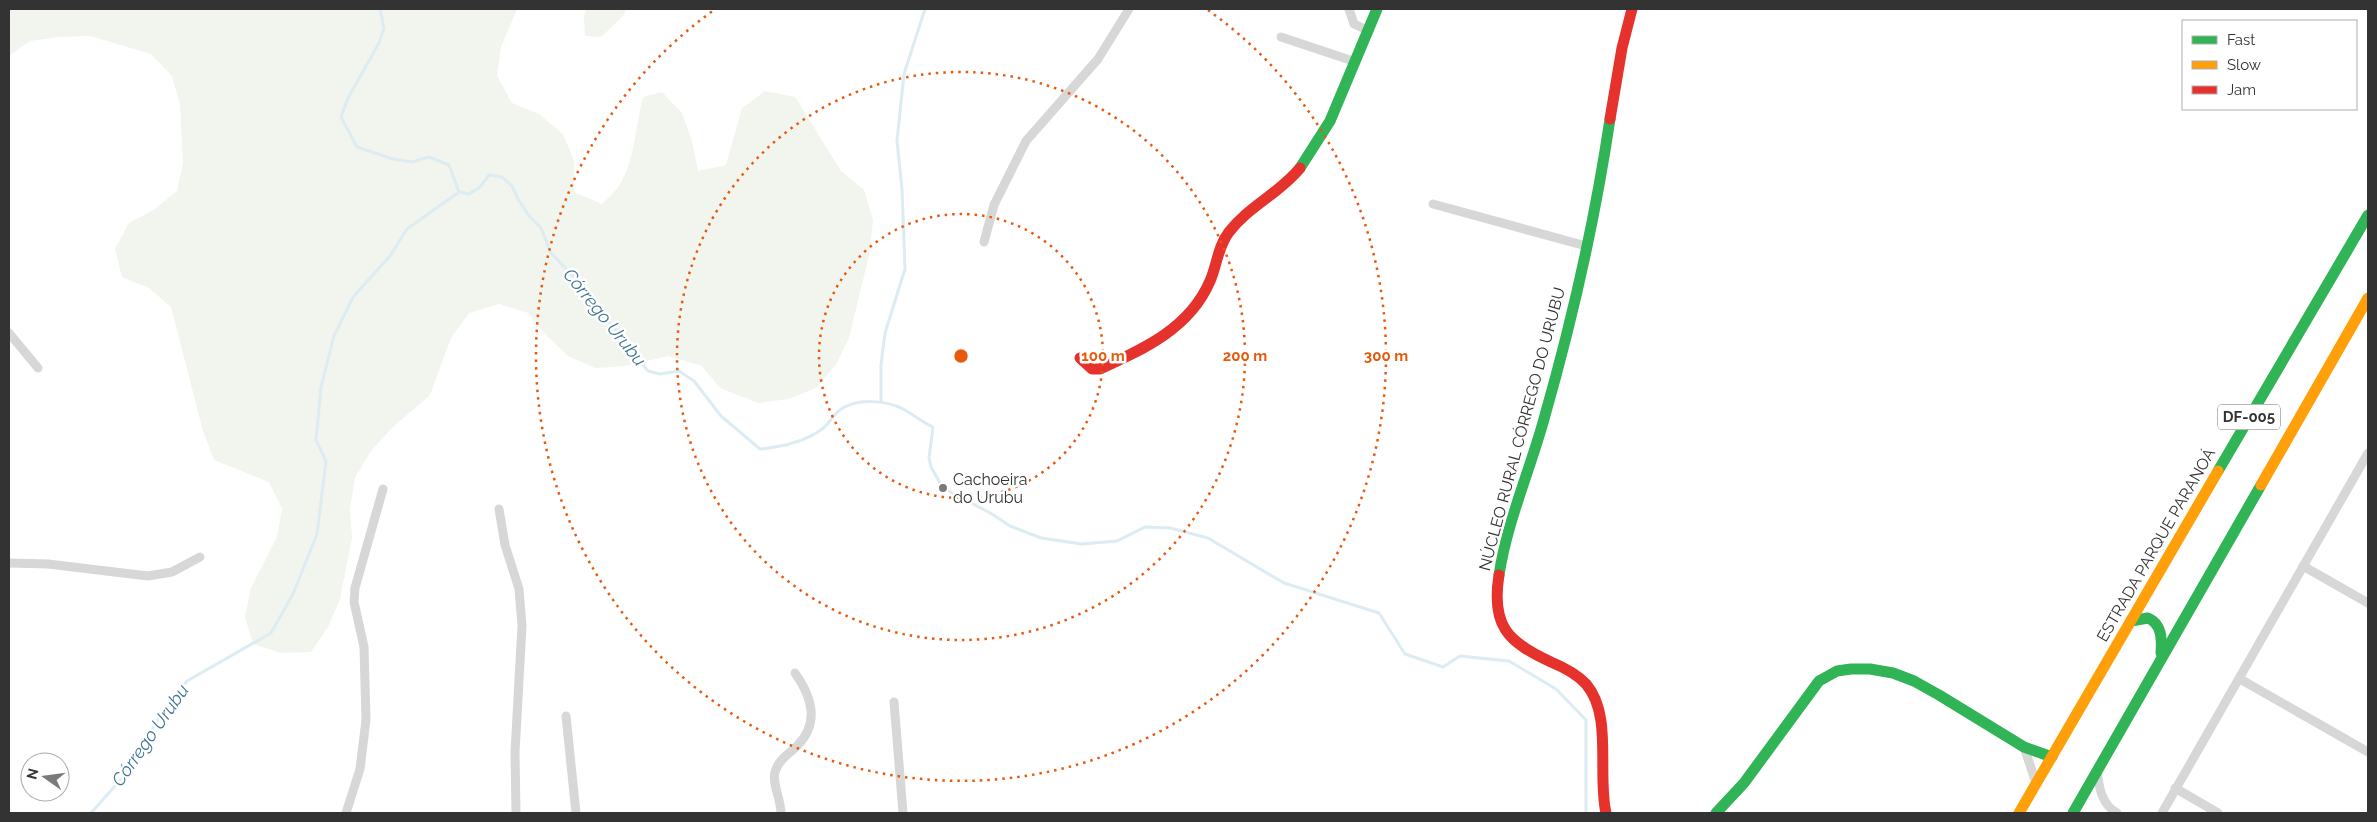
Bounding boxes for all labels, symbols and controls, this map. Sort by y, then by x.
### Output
legend [2182,20,2357,110]
text: Fast [2227,31,2255,49]
text: Slow [2227,56,2261,74]
text: Jam [2227,81,2256,99]
water label: Córrego Urubu [559,264,651,370]
street label: NÚCLEO RURAL CÓRREGO DO URUBU [1474,285,1569,573]
centre of rings [952,347,970,365]
text: 100 m [1081,347,1125,365]
text: 200 m [1223,347,1267,365]
text: 300 m [1364,347,1408,365]
road number: DF-005 [2218,404,2280,430]
street label: ESTRADA PARQUE PARANOÁ [2092,444,2219,645]
place label: Cachoeira do Urubu [953,470,1028,507]
marker: Cachoeira do Urubu [937,482,949,494]
water label: Córrego Urubu [107,680,193,790]
north arrow [20,752,70,802]
text: N [23,767,41,781]

